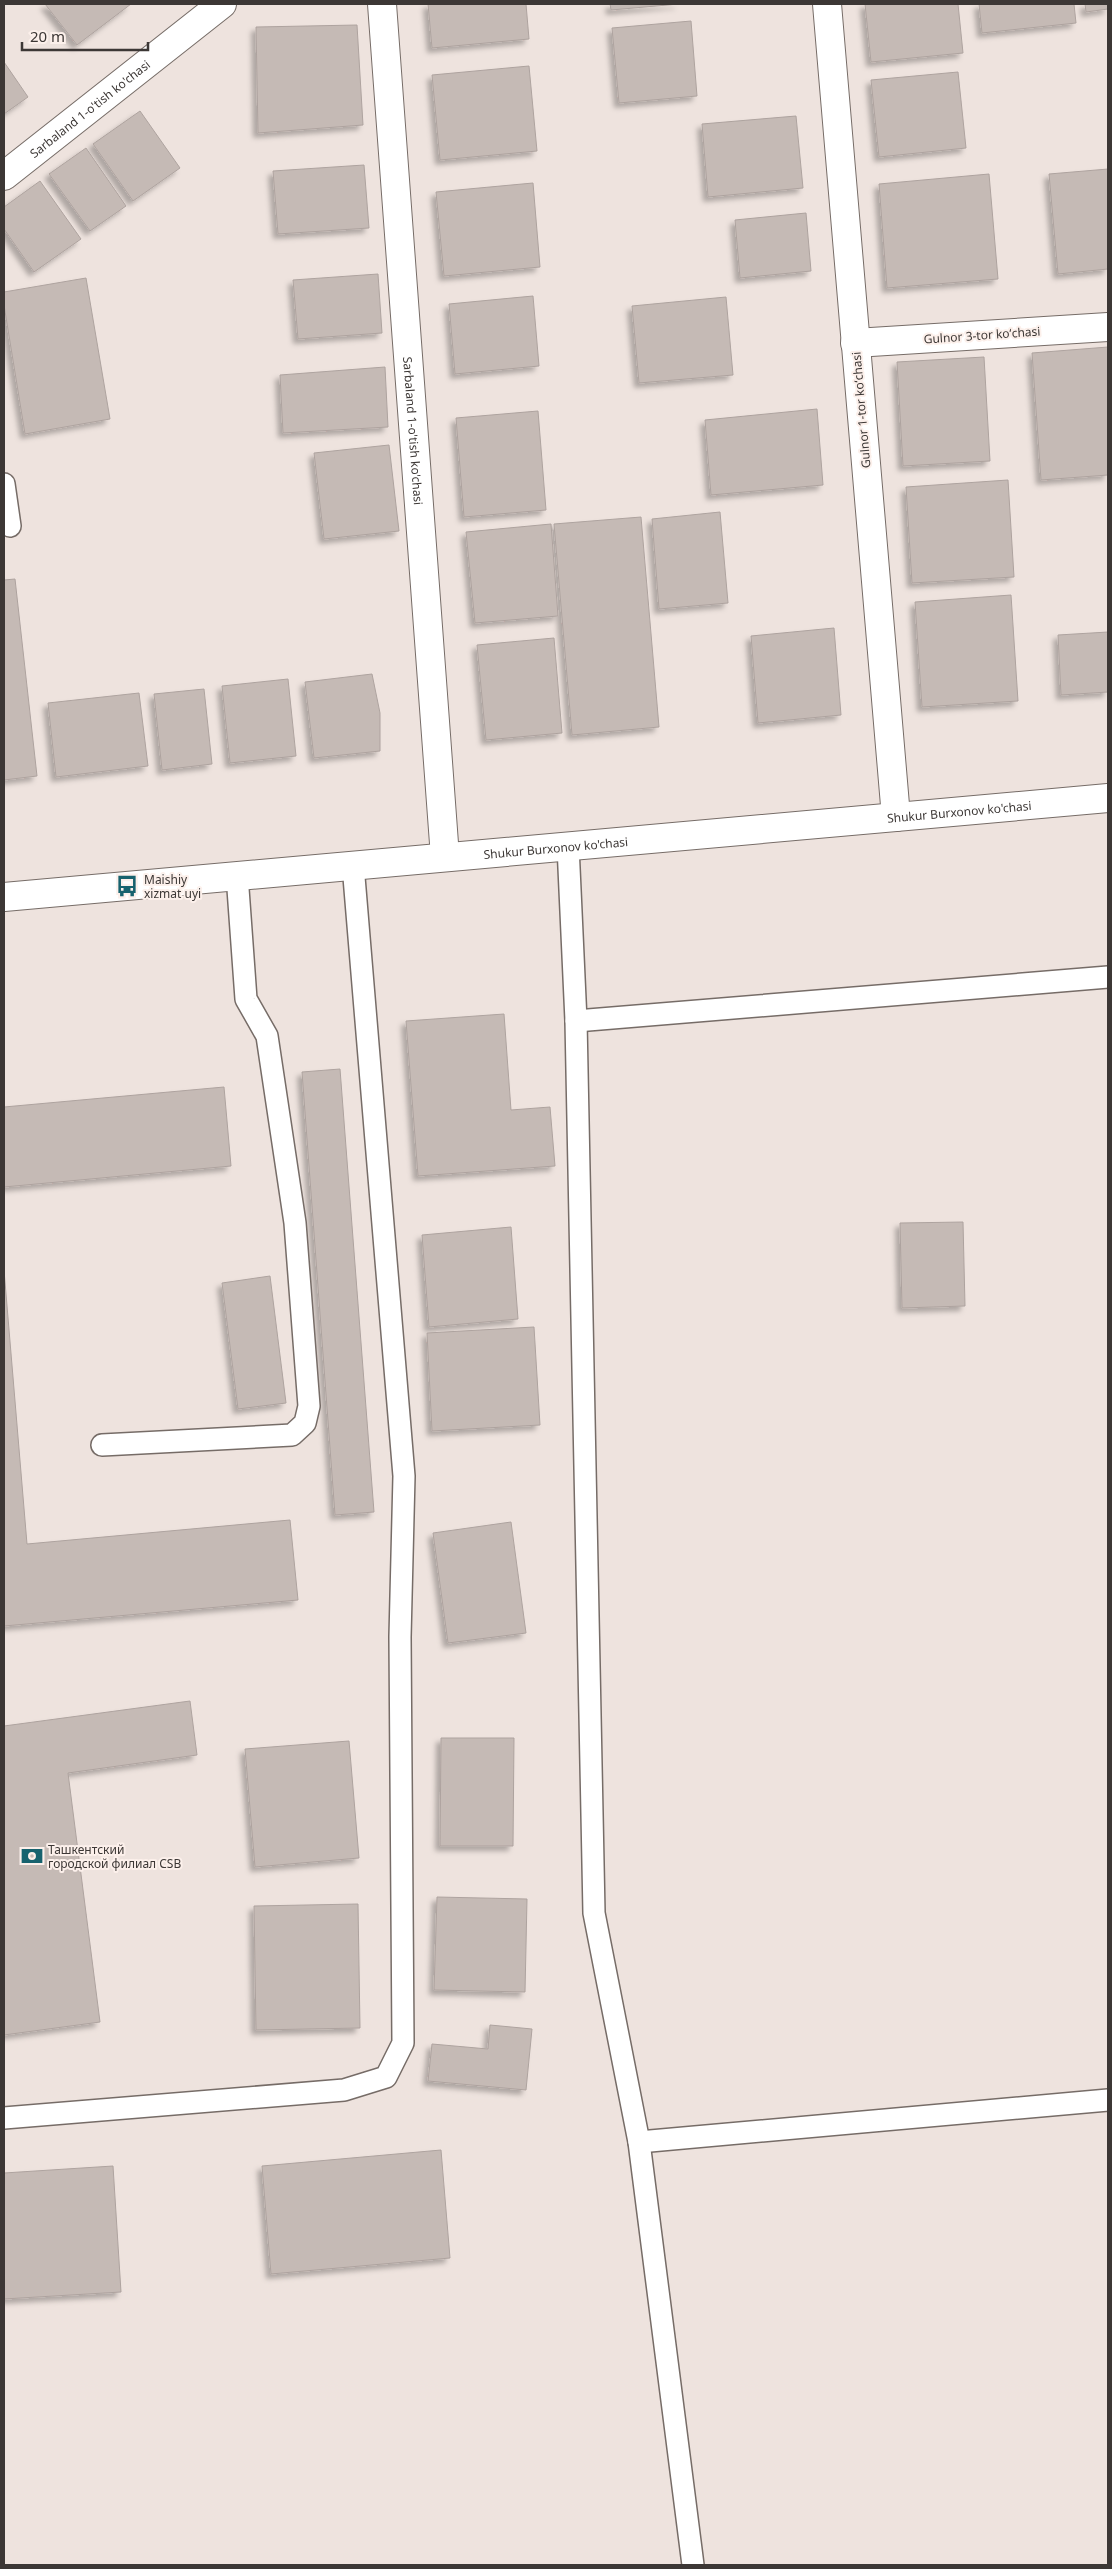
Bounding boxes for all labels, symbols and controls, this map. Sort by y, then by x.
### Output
scale bar [22,20,149,52]
text: 20 m [30,26,65,46]
street label: Sarbaland 1-o'tish ko'chasi [26,56,153,161]
street label: Gulnor 3-tor koʻchasi [923,322,1041,348]
street label: Gulnor 1-tor koʻchasi [847,351,875,469]
street label: Sarbaland 1-o'tish ko'chasi [400,356,427,506]
street label: Shukur Burxonov ko'chasi [886,796,1032,826]
street label: Shukur Burxonov ko'chasi [483,833,629,862]
place label: Maishiy xizmat uyi [144,871,201,902]
bus stop icon: Maishiy xizmat uyi [114,873,140,899]
place label: Ташкентский городской филиал CSB [48,1841,181,1872]
bank icon: Ташкентский городской филиал CSB [19,1843,45,1869]

